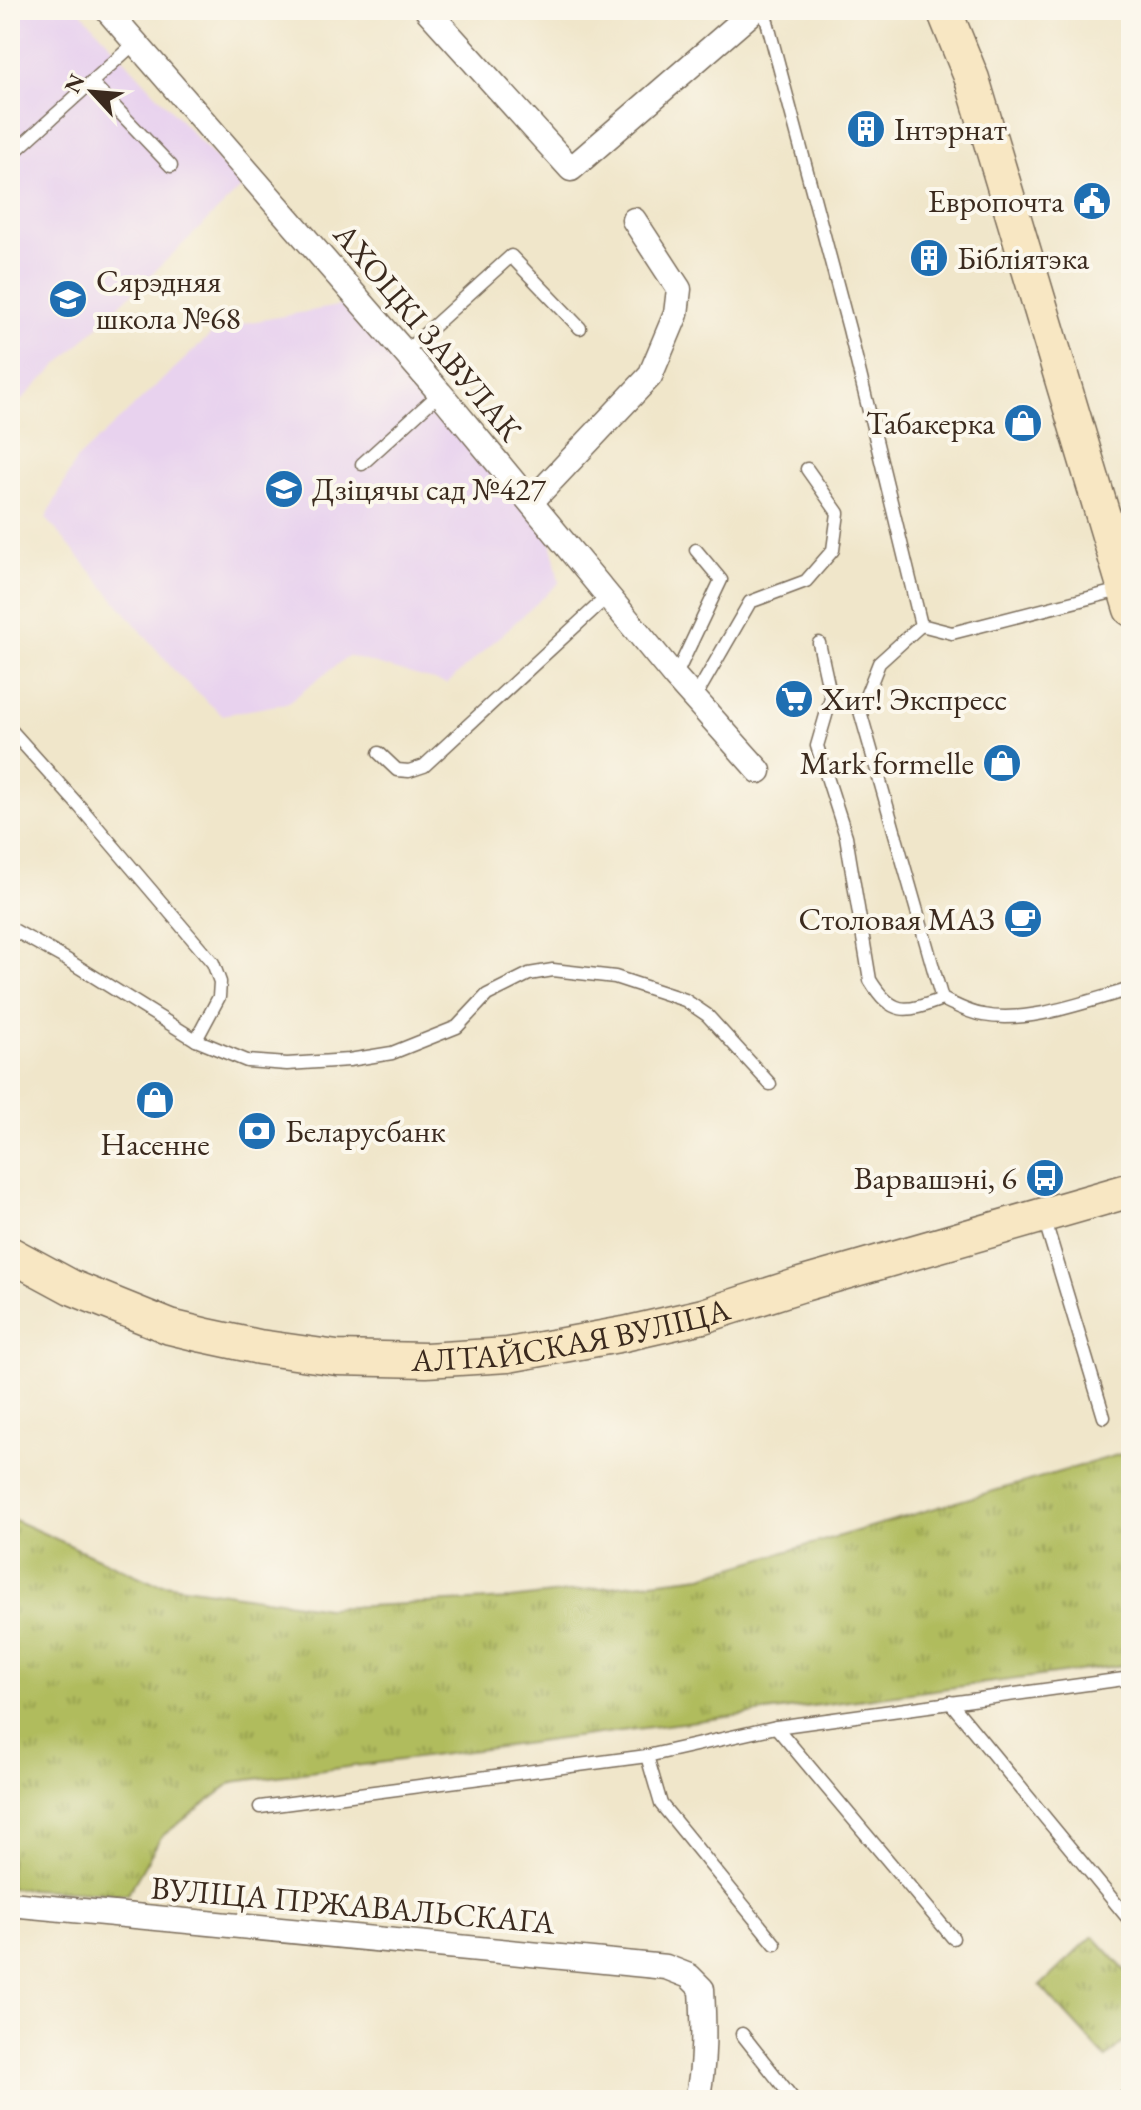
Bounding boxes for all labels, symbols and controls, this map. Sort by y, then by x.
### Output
north arrow [52,52,132,132]
text: N [58,69,91,98]
building icon: Інтэрнат [845,108,887,150]
place label: Інтэрнат [894,108,1007,150]
place label: Европочта [928,180,1064,222]
public building icon: Европочта [1071,180,1113,222]
street label: АХОЦКІ ЗАВУЛАК [324,213,532,450]
building icon: Бібліятэка [908,237,950,279]
place label: Бібліятэка [957,237,1089,279]
place label: Сярэдняя школа №68 [96,260,241,339]
school or university icon: Сярэдняя школа №68 [47,278,89,320]
place label: Табакерка [866,402,995,444]
shop icon: Табакерка [1002,402,1044,444]
school or university icon: Дзіцячы сад №427 [263,468,305,510]
place label: Дзіцячы сад №427 [312,468,546,510]
supermarket icon: Хит! Экспресс [773,678,815,720]
place label: Хит! Экспресс [821,678,1007,720]
place label: Mark formelle [800,742,974,784]
shop icon: Mark formelle [981,742,1023,784]
place label: Столовая МАЗ [799,898,995,940]
cafe icon: Столовая МАЗ [1002,898,1044,940]
shop icon: Насенне [134,1079,176,1121]
bank icon: Беларусбанк [236,1110,278,1152]
place label: Беларусбанк [285,1110,446,1152]
place label: Насенне [100,1123,210,1165]
place label: Варвашэні, 6 [854,1157,1017,1199]
bus stop icon: Варвашэні, 6 [1024,1157,1066,1199]
street label: АЛТАЙСКАЯ ВУЛІЦА [410,1287,736,1381]
street label: ВУЛІЦА ПРЖАВАЛЬСКАГА [149,1866,557,1944]

